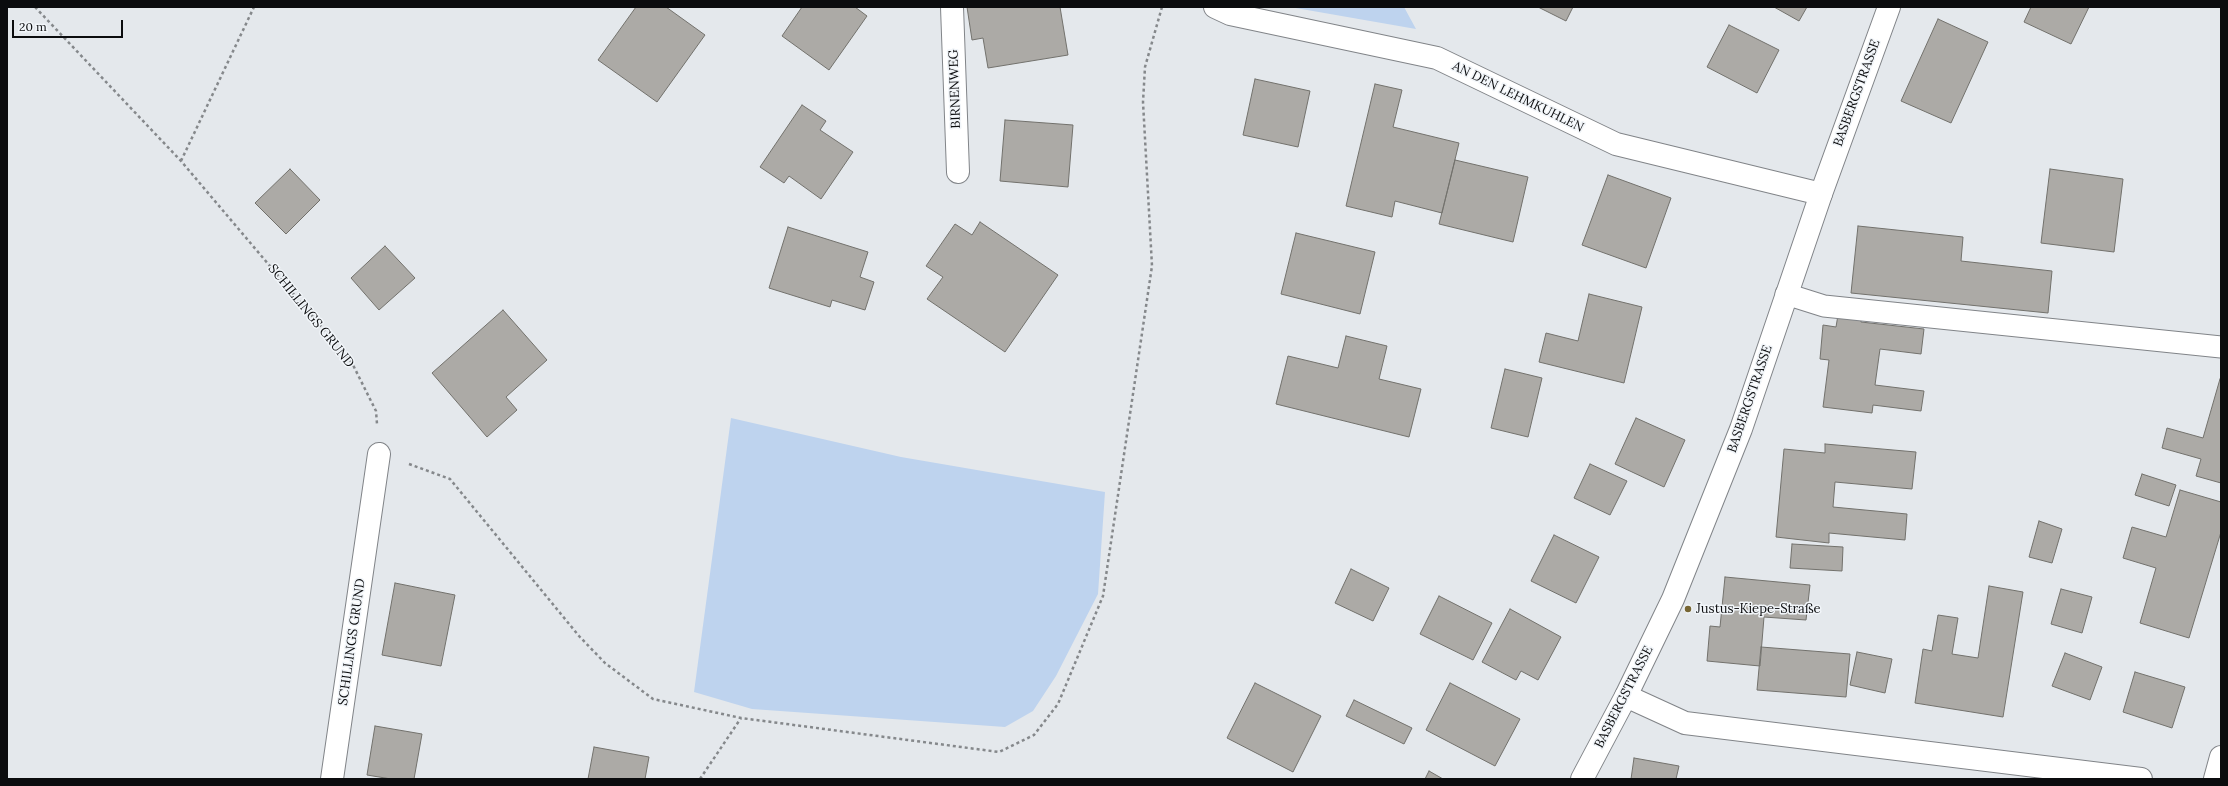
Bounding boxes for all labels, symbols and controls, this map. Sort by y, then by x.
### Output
scale bar [14,12,125,38]
text: 20 m [19,19,47,34]
street label: BASBERGSTRASSE [1830,37,1884,149]
street label: BIRNENWEG [946,49,964,129]
street label: AN DEN LEHMKUHLEN [1450,58,1586,136]
street label: SCHILLINGS GRUND [265,261,357,371]
street label: BASBERGSTRASSE [1724,343,1776,455]
street label: SCHILLINGS GRUND [335,577,369,707]
place label: Justus-Kiepe-Straße [1696,601,1821,617]
marker: Justus-Kiepe-Straße [1683,604,1693,614]
street label: BASBERGSTRASSE [1591,643,1657,751]

